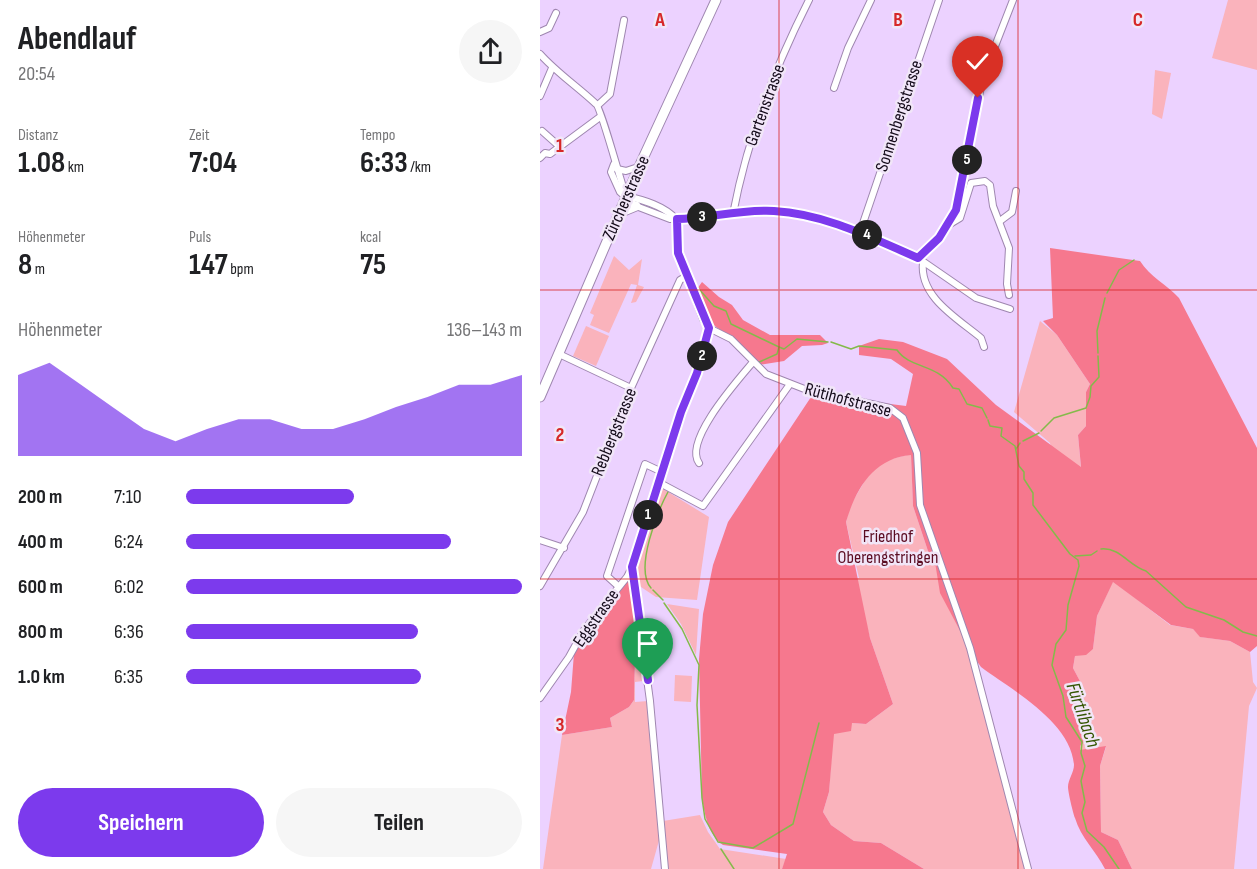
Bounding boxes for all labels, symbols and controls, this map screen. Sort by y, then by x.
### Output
text: A [654,8,665,32]
text: B [893,8,903,32]
text: C [1133,8,1143,32]
text: Abendlauf [18,19,136,59]
button: share [459,20,522,83]
pin [952,36,1003,98]
icon: check [961,45,994,78]
street label: Sonnenbergstrasse [871,58,927,174]
street label: Gartenstrasse [741,61,789,149]
text: 20:54 [18,62,55,86]
text: Distanz [18,126,58,145]
text: Zeit [189,126,210,145]
text: Tempo [360,126,395,145]
text: 1 [556,134,564,158]
text: 1.08 [18,145,65,181]
text: 7:04 [189,145,237,181]
text: 6:33 [360,145,408,181]
pin: 5 [952,145,982,175]
text: 5 [963,150,971,169]
street label: Zürcherstrasse [598,152,654,244]
text: km [65,158,84,177]
text: /km [408,158,431,177]
pin: 3 [687,202,717,232]
text: 3 [698,207,706,226]
pin: 4 [852,220,882,250]
text: 4 [863,225,871,244]
text: Höhenmeter [18,228,85,247]
text: Puls [189,228,211,247]
text: kcal [360,228,381,247]
text: 8 [18,247,32,283]
text: 147 [189,247,228,283]
text: 75 [360,247,386,283]
text: m [32,260,45,279]
text: bpm [228,260,254,279]
text: Höhenmeter [18,318,102,342]
text: 136–143 m [447,318,522,342]
pin: 2 [687,341,717,371]
text: 2 [698,346,706,365]
street label: Rütihofstrasse [802,378,894,422]
street label: Rebbergstrasse [587,385,641,479]
text: 2 [556,423,564,447]
text: 200 m [18,485,62,509]
text: 7:10 [114,485,142,509]
pin: 1 [633,500,663,530]
text: 1 [645,505,651,524]
park label: Friedhof Oberengstringen [838,526,938,568]
text: 400 m [18,530,63,554]
text: 6:24 [114,530,143,554]
text: 600 m [18,575,63,599]
text: 6:02 [114,575,144,599]
street label: Eggstrasse [569,585,623,651]
pin [622,618,673,680]
text: 800 m [18,620,63,644]
text: 6:36 [114,620,144,644]
icon: arrive [631,627,664,660]
text: 1.0 km [18,665,65,689]
text: 6:35 [114,665,143,689]
water label: Fürtlibach [1061,679,1105,751]
text: 3 [556,713,565,737]
button: Speichern [18,788,264,857]
button: Teilen [276,788,522,857]

